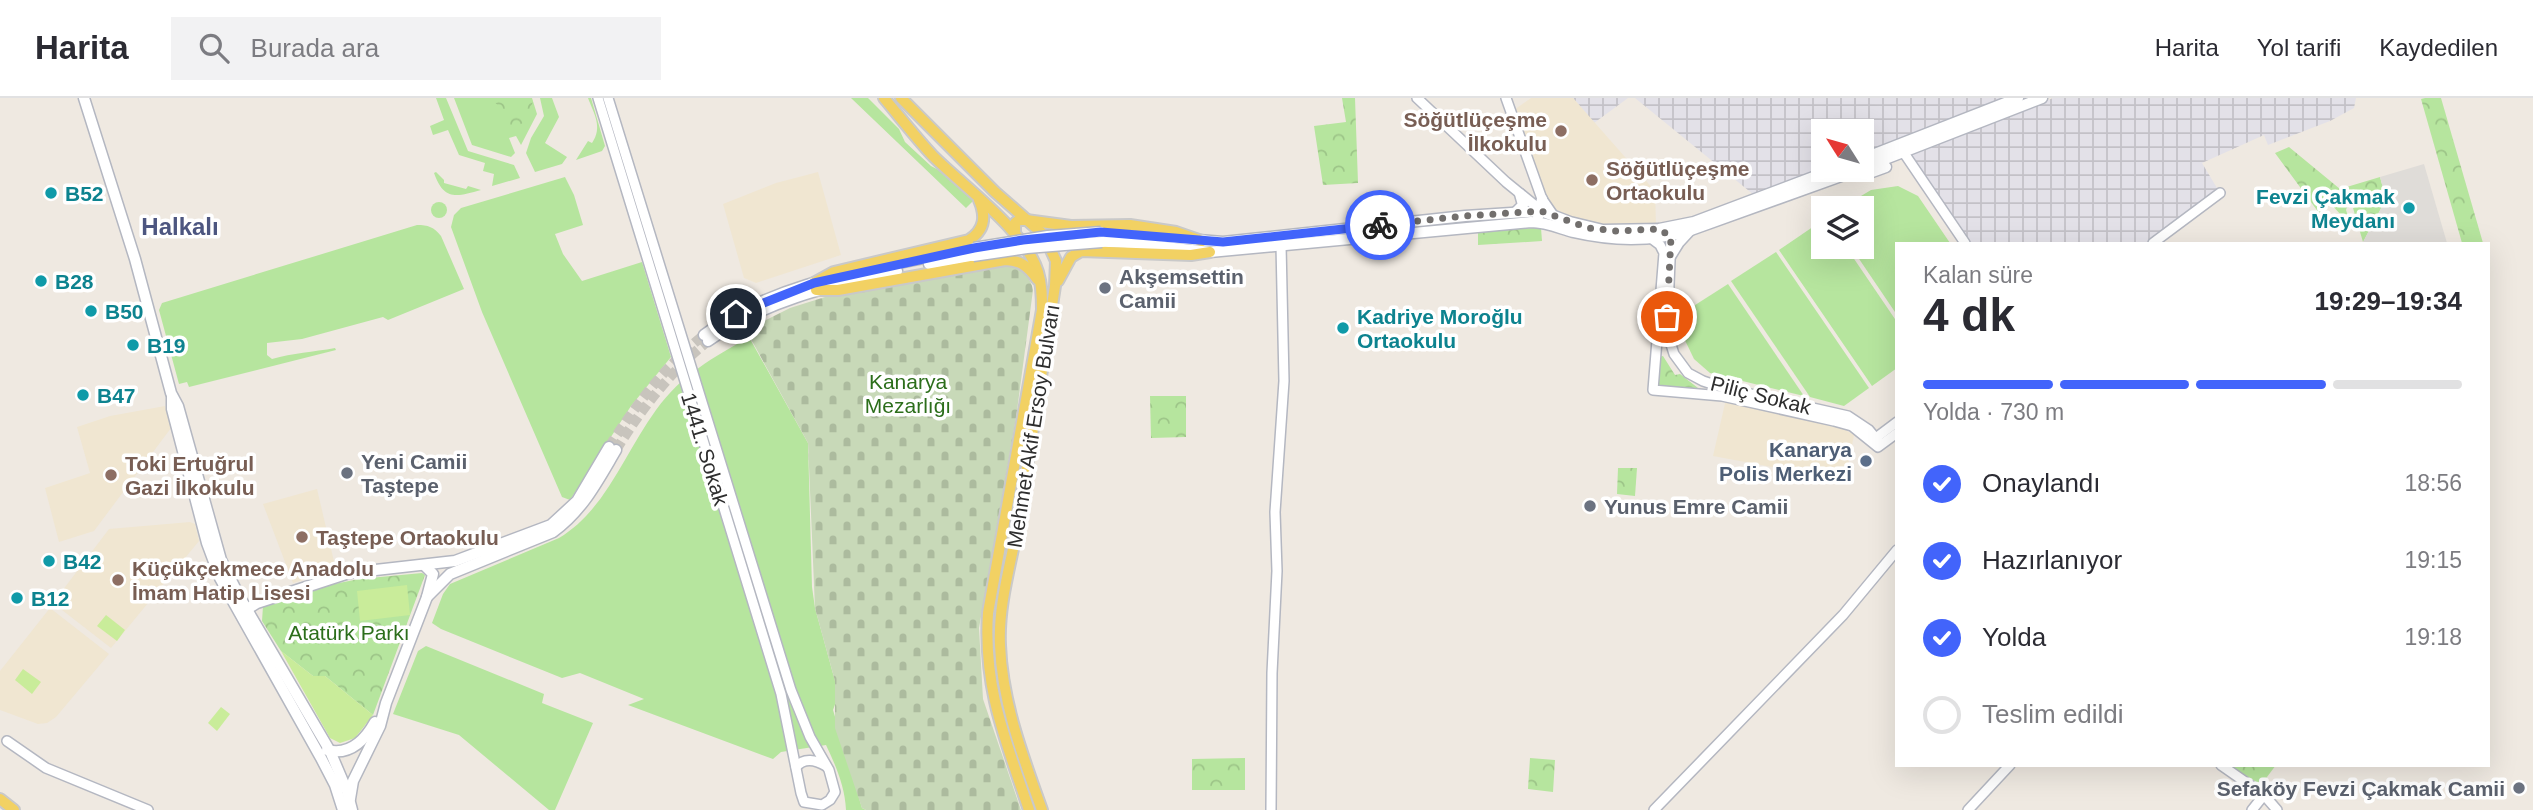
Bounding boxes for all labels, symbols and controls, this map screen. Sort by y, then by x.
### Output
search box [171,17,661,80]
text: Harita [35,29,129,66]
icon: search [195,29,233,67]
text: Burada ara [251,33,379,63]
text: Harita [2155,34,2219,61]
text: Yol tarifi [2257,34,2341,61]
text: Kaydedilen [2379,34,2498,61]
place label: Söğütlüçeşme İlkokulu [1403,108,1547,155]
north arrow [1811,119,1874,182]
map controls [1811,119,1874,259]
marker: Söğütlüçeşme İlkokulu [1553,123,1569,139]
place label: Söğütlüçeşme Ortaokulu [1606,157,1750,204]
marker: Söğütlüçeşme Ortaokulu [1584,172,1600,188]
place label: B52 [65,182,104,205]
marker: B52 [43,185,59,201]
place label: Fevzi Çakmak Meydanı [2256,185,2395,232]
courier [1345,190,1415,260]
button: layers [1811,196,1874,259]
marker: Fevzi Çakmak Meydanı [2401,200,2417,216]
icon: bike [1361,206,1399,244]
district label: Halkalı [141,213,219,240]
text: Kalan süre [1923,262,2033,288]
place label: Akşemsettin Camii [1119,265,1244,312]
place label: B28 [55,270,94,293]
marker: B28 [33,273,49,289]
marker: Akşemsettin Camii [1097,280,1113,296]
pin [706,284,766,344]
text: 19:29–19:34 [2315,286,2462,316]
pin [1637,287,1697,347]
text: 4 dk [1923,289,2015,341]
icon: home [717,295,755,333]
icon: bag [1648,298,1686,336]
place label: B50 [105,300,144,323]
marker: B50 [83,303,99,319]
street label: Mehmet Akif Ersoy Bulvarı [1002,303,1064,549]
place label: Kadriye Moroğlu Ortaokulu [1357,305,1523,352]
marker: Kadriye Moroğlu Ortaokulu [1335,320,1351,336]
place label: B19 [147,334,186,357]
marker: B19 [125,337,141,353]
park label: Kanarya Mezarlığı [865,370,951,417]
street label: Piliç Sokak [1708,371,1814,419]
place label: B47 [97,384,136,407]
marker: B47 [75,387,91,403]
street label: 1441. Sokak [677,390,733,509]
text: Yolda · 730 m [1923,399,2064,425]
place label: Kanarya Polis Merkezi [1719,438,1852,485]
place label: Yeni Camii Taştepe [361,450,467,497]
place label: Toki Ertuğrul Gazi İlkokulu [125,452,255,499]
marker: Kanarya Polis Merkezi [1858,453,1874,469]
marker: Yeni Camii Taştepe [339,465,355,481]
icon: check [1923,465,1961,503]
marker: Toki Ertuğrul Gazi İlkokulu [103,467,119,483]
text: Onaylandı [1982,468,2101,498]
text: 18:56 [2404,470,2462,496]
place label: Yunus Emre Camii [1604,495,1788,518]
marker: Yunus Emre Camii [1582,498,1598,514]
place label: Taştepe Ortaokulu [316,526,499,549]
marker: Taştepe Ortaokulu [294,529,310,545]
icon: check [1923,542,1961,580]
text: Hazırlanıyor [1982,545,2122,575]
text: 19:15 [2404,547,2462,573]
place label: B42 [63,550,102,573]
marker: B42 [41,553,57,569]
place label: Küçükçekmece Anadolu İmam Hatip Lisesi [132,557,374,604]
marker: Küçükçekmece Anadolu İmam Hatip Lisesi [110,572,126,588]
place label: B12 [31,587,70,610]
marker: B12 [9,590,25,606]
icon: check [1923,619,1961,657]
park label: Atatürk Parkı [288,621,410,644]
text: Yolda [1982,622,2046,652]
text: 19:18 [2404,624,2462,650]
text: Teslim edildi [1982,699,2124,729]
place label: Sefaköy Fevzi Çakmak Camii [2217,777,2505,800]
marker: Sefaköy Fevzi Çakmak Camii [2511,780,2527,796]

